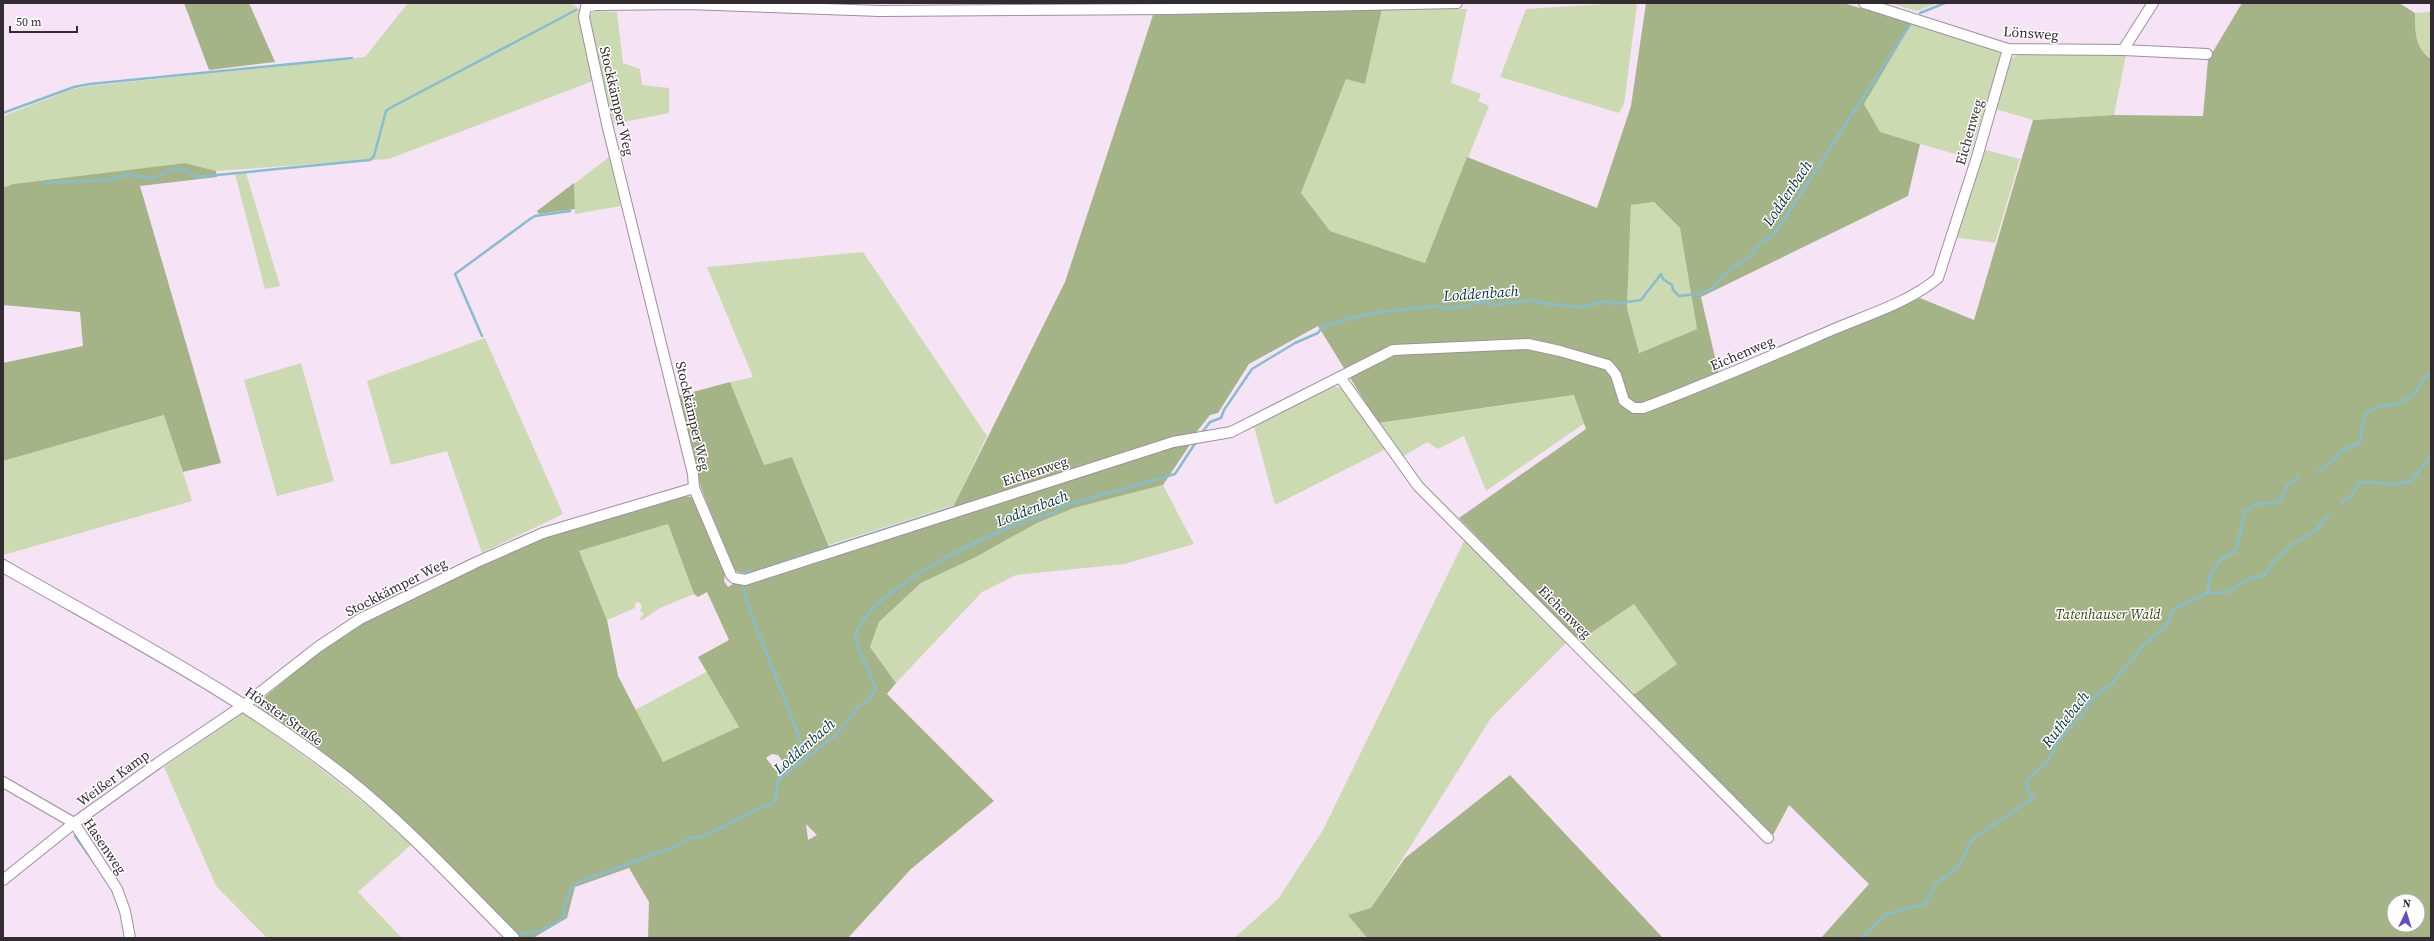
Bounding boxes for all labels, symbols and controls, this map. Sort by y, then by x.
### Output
scale bar [10,8,77,34]
text: 50 m [16,14,42,30]
street label: Lönsweg [2003,21,2059,45]
street label: Stockkämper Weg [595,44,639,158]
street label: Eichenweg [1950,97,1988,167]
water label: Loddenbach [1757,156,1817,231]
water label: Loddenbach [1442,280,1519,306]
street label: Eichenweg [1707,331,1777,375]
street label: Stockkämper Weg [671,359,715,473]
street label: Eichenweg [1000,451,1070,491]
water label: Loddenbach [992,485,1071,532]
street label: Stockkämper Weg [342,553,450,621]
street label: Eichenweg [1534,581,1596,643]
park label: Tatenhauser Wald [2055,604,2161,624]
street label: Hörster Straße [241,682,327,750]
water label: Ruthebach [2036,686,2094,752]
water label: Loddenbach [768,713,839,779]
street label: Weißer Kamp [73,745,153,811]
street label: Hasenweg [79,814,131,878]
north arrow [2386,893,2426,933]
text: N [2402,896,2411,911]

